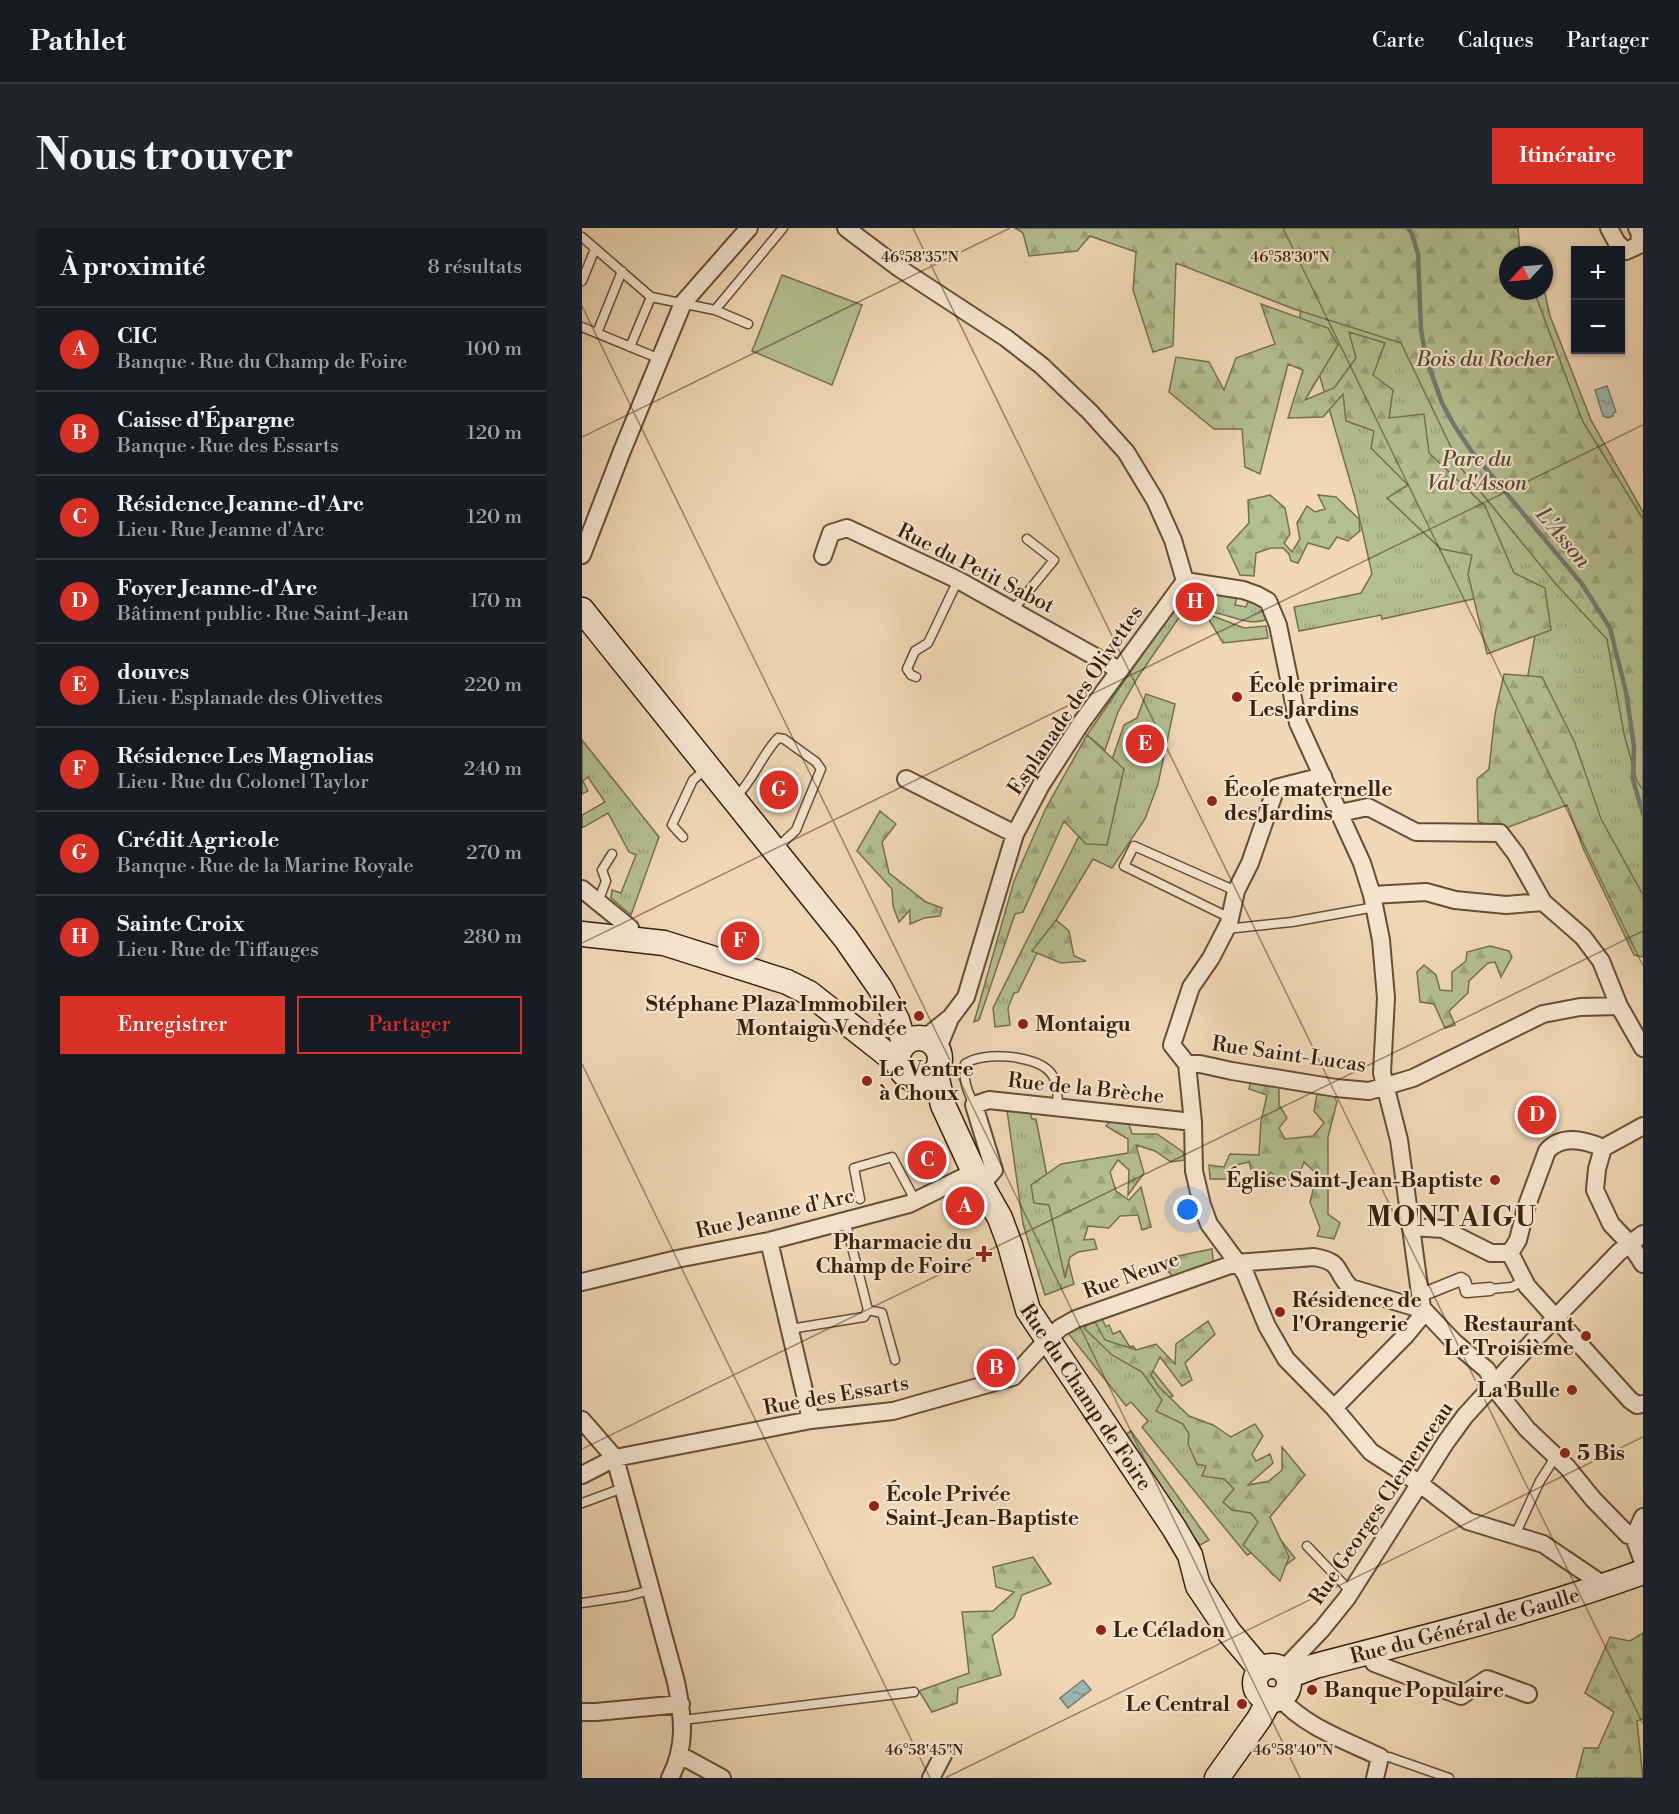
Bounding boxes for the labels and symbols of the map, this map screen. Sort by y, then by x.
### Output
north arrow [1499,246,1553,300]
text: 46°58'35"N [881,248,959,267]
text: 46°58'30"N [1250,248,1330,267]
park label: Bois du Rocher [1415,347,1555,373]
park label: Parc du Val d'Asson [1427,447,1527,497]
water label: L'Asson [1529,501,1597,574]
street label: Rue du Petit Sabot [893,518,1059,620]
pin: H [1176,580,1214,625]
street label: Esplanade des Olivettes [1002,600,1148,800]
place label: École primaire Les Jardins [1249,671,1398,723]
marker: École primaire Les Jardins [1230,690,1244,704]
pin: E [1126,722,1164,766]
pin: G [760,768,798,812]
place label: École maternelle des Jardins [1224,775,1393,827]
marker: École maternelle des Jardins [1205,794,1219,808]
pin: F [720,918,760,964]
place label: Stéphane Plaza Immobiler Montaigu Vendée [646,992,907,1042]
marker: Stéphane Plaza Immobiler Montaigu Vendée [912,1009,926,1023]
place label: Montaigu [1035,1012,1131,1038]
marker: Montaigu [1016,1017,1030,1031]
street label: Rue Saint-Lucas [1210,1031,1368,1079]
place label: Le Ventre à Choux [879,1057,974,1107]
street label: Rue de la Brèche [1006,1068,1165,1110]
marker: Le Ventre à Choux [860,1074,874,1088]
pin: D [1518,1092,1556,1138]
pin: C [908,1138,946,1182]
place label: Église Saint-Jean-Baptiste [1226,1166,1483,1194]
marker: Église Saint-Jean-Baptiste [1488,1173,1502,1187]
street label: Rue Jeanne d'Arc [693,1183,857,1245]
pin: A [946,1184,985,1228]
your location [1173,1195,1202,1224]
district label: MONTAIGU [1366,1201,1538,1235]
place label: Pharmacie du Champ de Foire [815,1230,972,1280]
marker: Pharmacie du Champ de Foire [977,1247,991,1261]
street label: Rue Neuve [1080,1247,1183,1305]
place label: Résidence de l'Orangerie [1292,1288,1422,1338]
street label: Rue du Champ de Foire [1013,1299,1157,1496]
marker: Résidence de l'Orangerie [1273,1305,1287,1319]
place label: Restaurant Le Troisième [1444,1312,1575,1362]
marker: Restaurant Le Troisième [1579,1329,1593,1343]
pin: B [976,1346,1016,1390]
street label: Rue des Essarts [761,1370,911,1422]
place label: La Bulle [1477,1378,1560,1404]
marker: La Bulle [1565,1383,1579,1397]
street label: Rue Georges Clemenceau [1304,1397,1460,1610]
place label: 5 Bis [1577,1441,1625,1467]
marker: 5 Bis [1558,1446,1572,1460]
place label: École Privée Saint-Jean-Baptiste [886,1480,1079,1532]
marker: École Privée Saint-Jean-Baptiste [867,1499,881,1513]
street label: Rue du Général de Gaulle [1347,1582,1583,1670]
place label: Le Céladon [1113,1618,1225,1644]
marker: Le Céladon [1094,1623,1108,1637]
place label: Banque Populaire [1324,1678,1504,1704]
marker: Banque Populaire [1305,1683,1319,1697]
place label: Le Central [1126,1692,1230,1718]
marker: Le Central [1235,1697,1249,1711]
text: 46°58'45"N [885,1741,963,1760]
text: 46°58'40"N [1253,1741,1333,1760]

